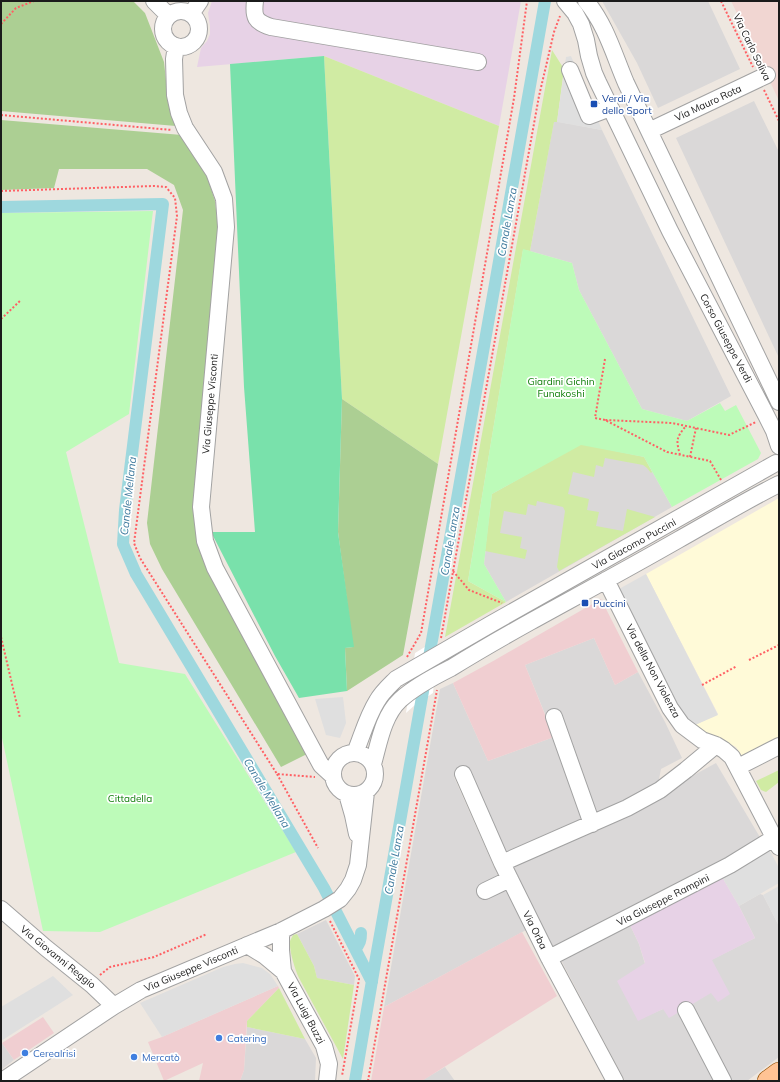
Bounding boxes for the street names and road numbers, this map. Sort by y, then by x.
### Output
street label: Via Carlo Soliva [730,11,774,83]
street label: Via Mauro Rota [673,82,743,124]
street label: Corso Giuseppe Verdi [697,291,755,385]
street label: Via Giuseppe Visconti [199,353,221,455]
street label: Via Giacomo Puccini [590,516,678,572]
street label: Via della Non Violenza [623,622,683,720]
street label: Via Giuseppe Rampini [615,871,711,929]
street label: Via Orba [520,909,550,951]
street label: Via Giovanni Reggio [18,922,99,992]
street label: Via Giuseppe Visconti [142,943,240,995]
street label: Via Luigi Buzzi [284,980,328,1046]

